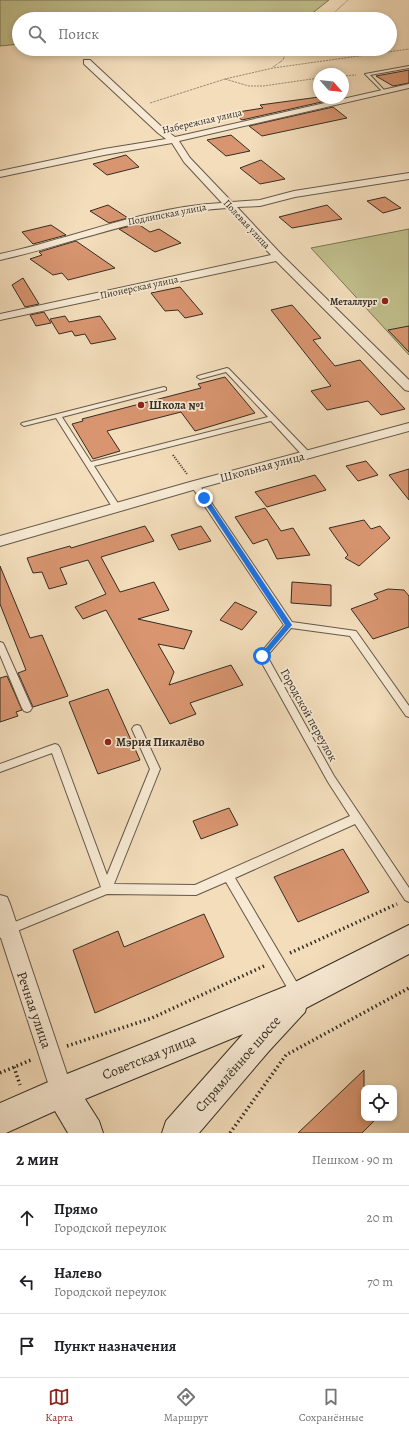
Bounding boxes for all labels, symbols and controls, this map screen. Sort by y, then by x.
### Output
search box [12,12,397,56]
icon: search [26,23,48,45]
text: Поиск [58,24,99,44]
north arrow [313,68,349,104]
street label: Набережная улица [161,105,244,137]
street label: Полевая улица [221,196,274,252]
street label: Подлипская улица [127,200,208,228]
street label: Пионерская улица [99,272,180,303]
place label: Металлург [330,295,378,308]
marker: Металлург [380,296,390,306]
place label: Школа №1 [149,397,205,413]
marker: Школа №1 [136,400,146,410]
street label: Школьная улица [218,448,307,486]
route end [195,489,213,507]
route start [253,647,271,665]
street label: Городской переулок [277,666,341,764]
place label: Мэрия Пикалёво [116,734,205,750]
marker: Мэрия Пикалёво [103,737,113,747]
street label: Речная улица [12,969,56,1051]
street label: Спрямлённое шоссе [191,1012,285,1116]
street label: Советская улица [99,1029,199,1084]
map controls [361,1085,397,1121]
button: locate [361,1085,397,1121]
text: 2 мин [16,1148,59,1171]
text: Пешком · 90 m [312,1151,393,1168]
text: Прямо [54,1199,98,1219]
icon: ahead [16,1207,38,1229]
text: 20 m [367,1209,393,1226]
text: Городской переулок [54,1219,167,1236]
text: Налево [54,1263,102,1283]
icon: left [16,1271,38,1293]
text: 70 m [367,1273,393,1290]
text: Городской переулок [54,1283,167,1300]
icon: arrive [16,1335,38,1357]
text: Пункт назначения [54,1336,176,1356]
tab: Карта [45,1386,73,1425]
tab: Маршрут [164,1386,208,1425]
tab: Сохранённые [299,1386,364,1425]

